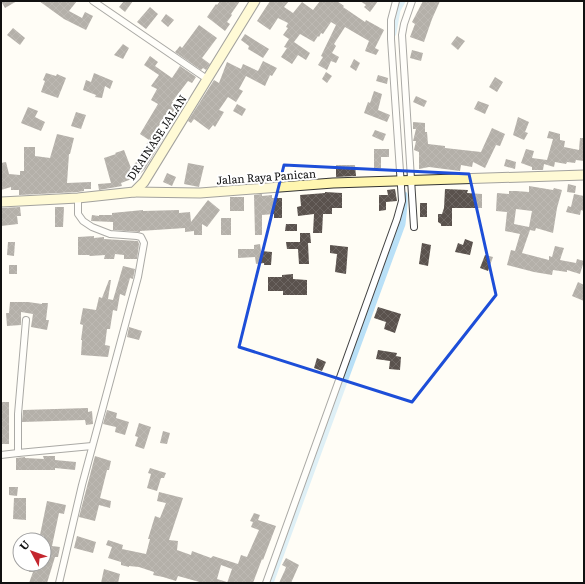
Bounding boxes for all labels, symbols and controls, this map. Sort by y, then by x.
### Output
street label: DRAINASE JALAN [122,91,190,183]
street label: Jalan Raya Panican [216,165,316,187]
north arrow [12,532,52,572]
text: U [15,536,33,553]

